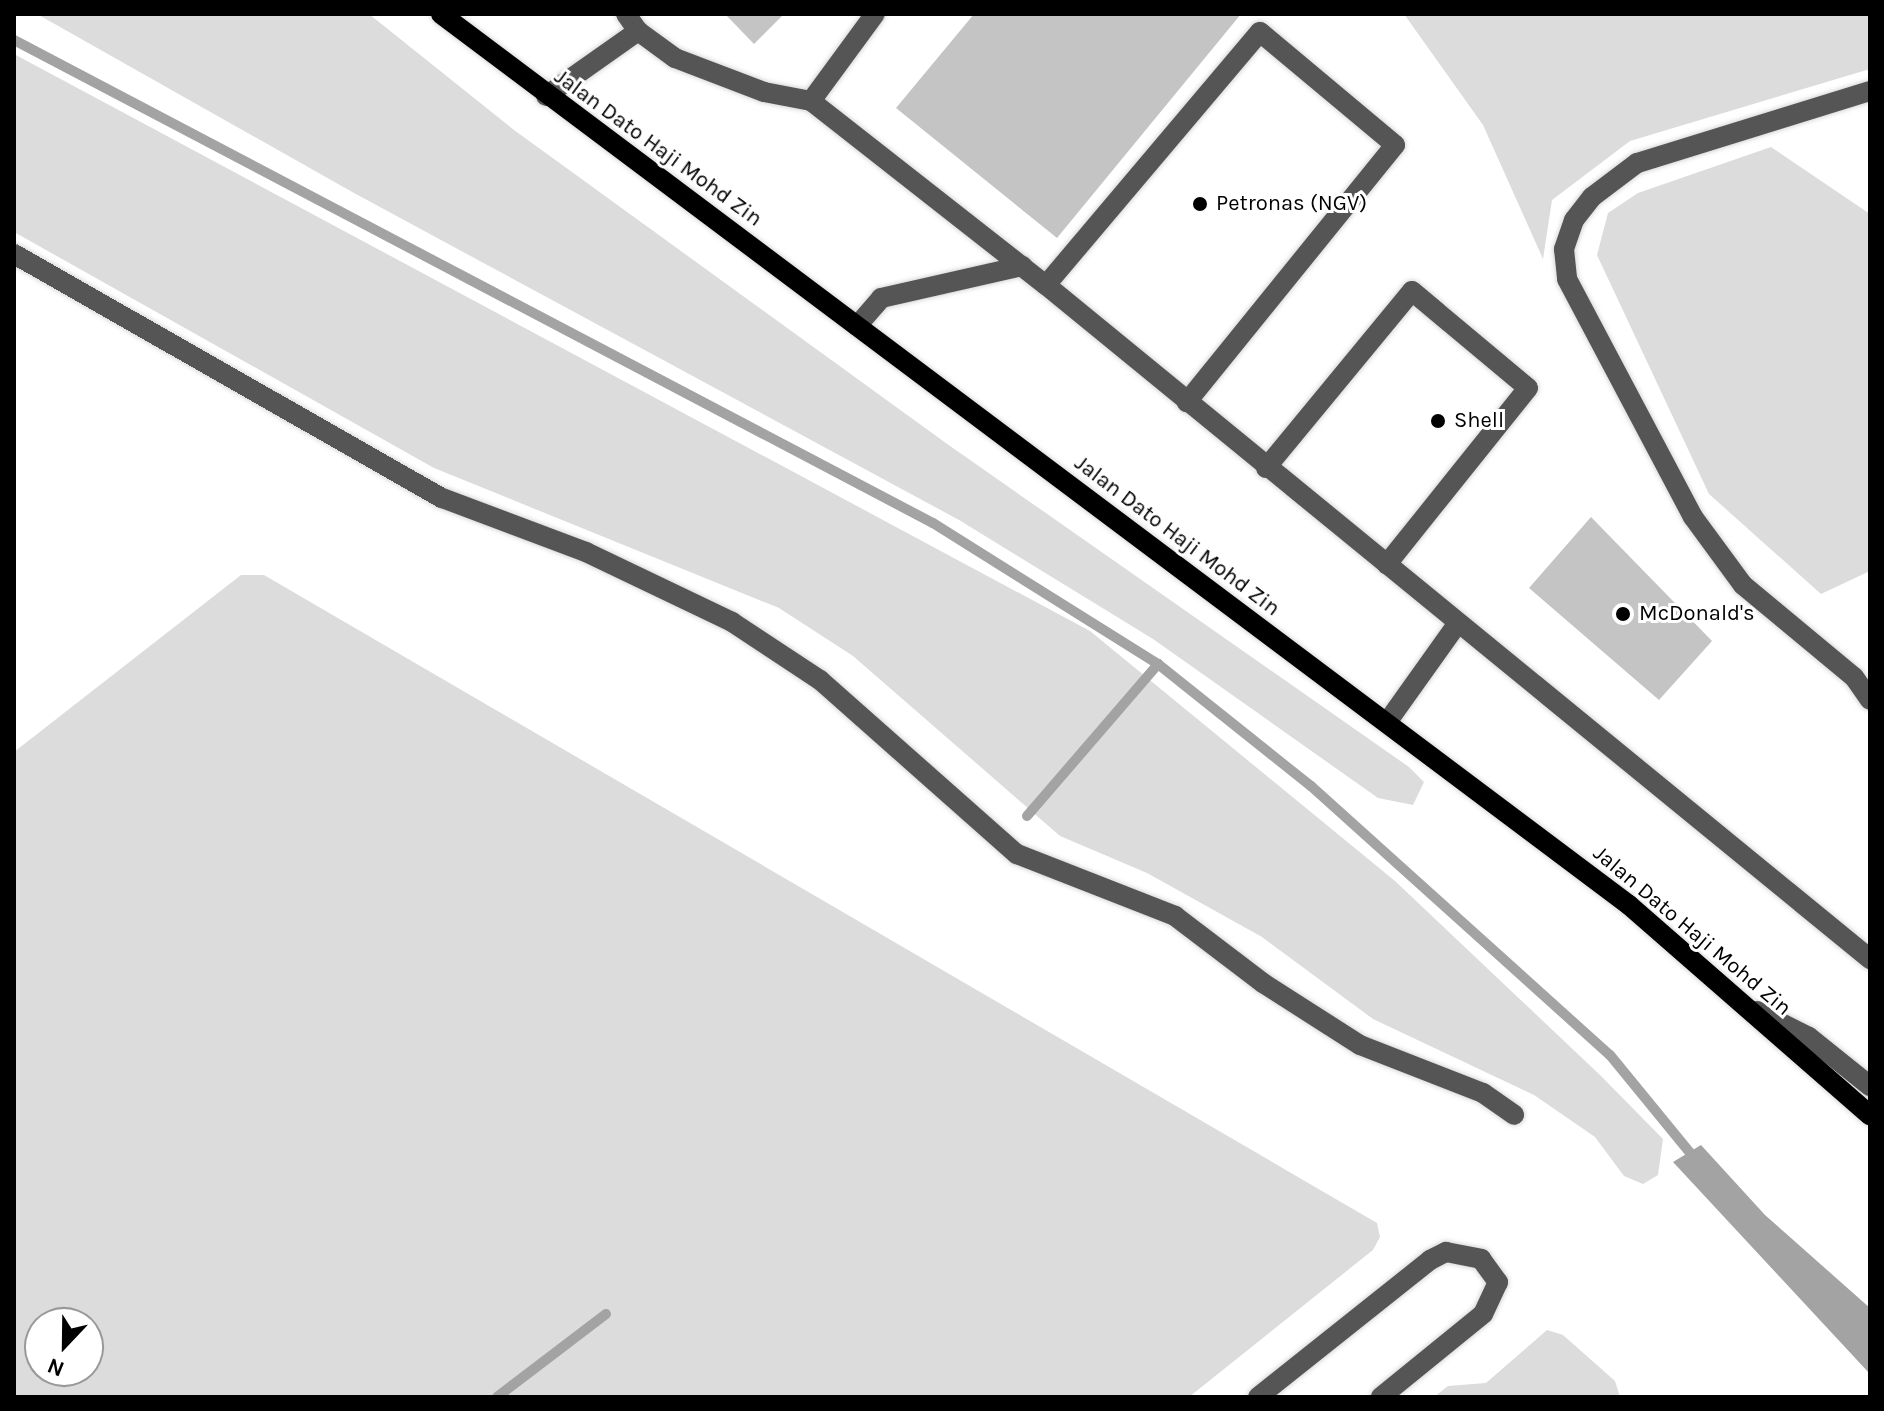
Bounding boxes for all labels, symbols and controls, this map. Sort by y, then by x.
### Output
street label: Jalan Dato Haji Mohd Zin [549,64,767,232]
place label: Petronas (NGV) [1216,191,1367,217]
marker: Petronas (NGV) [1191,195,1209,213]
place label: Shell [1454,408,1504,434]
marker: Shell [1429,412,1447,430]
street label: Jalan Dato Haji Mohd Zin [1069,450,1285,622]
place label: McDonald's [1639,601,1755,627]
marker: McDonald's [1614,605,1632,623]
street label: Jalan Dato Haji Mohd Zin [1588,840,1796,1022]
north arrow [24,1307,104,1387]
text: N [44,1352,68,1382]

